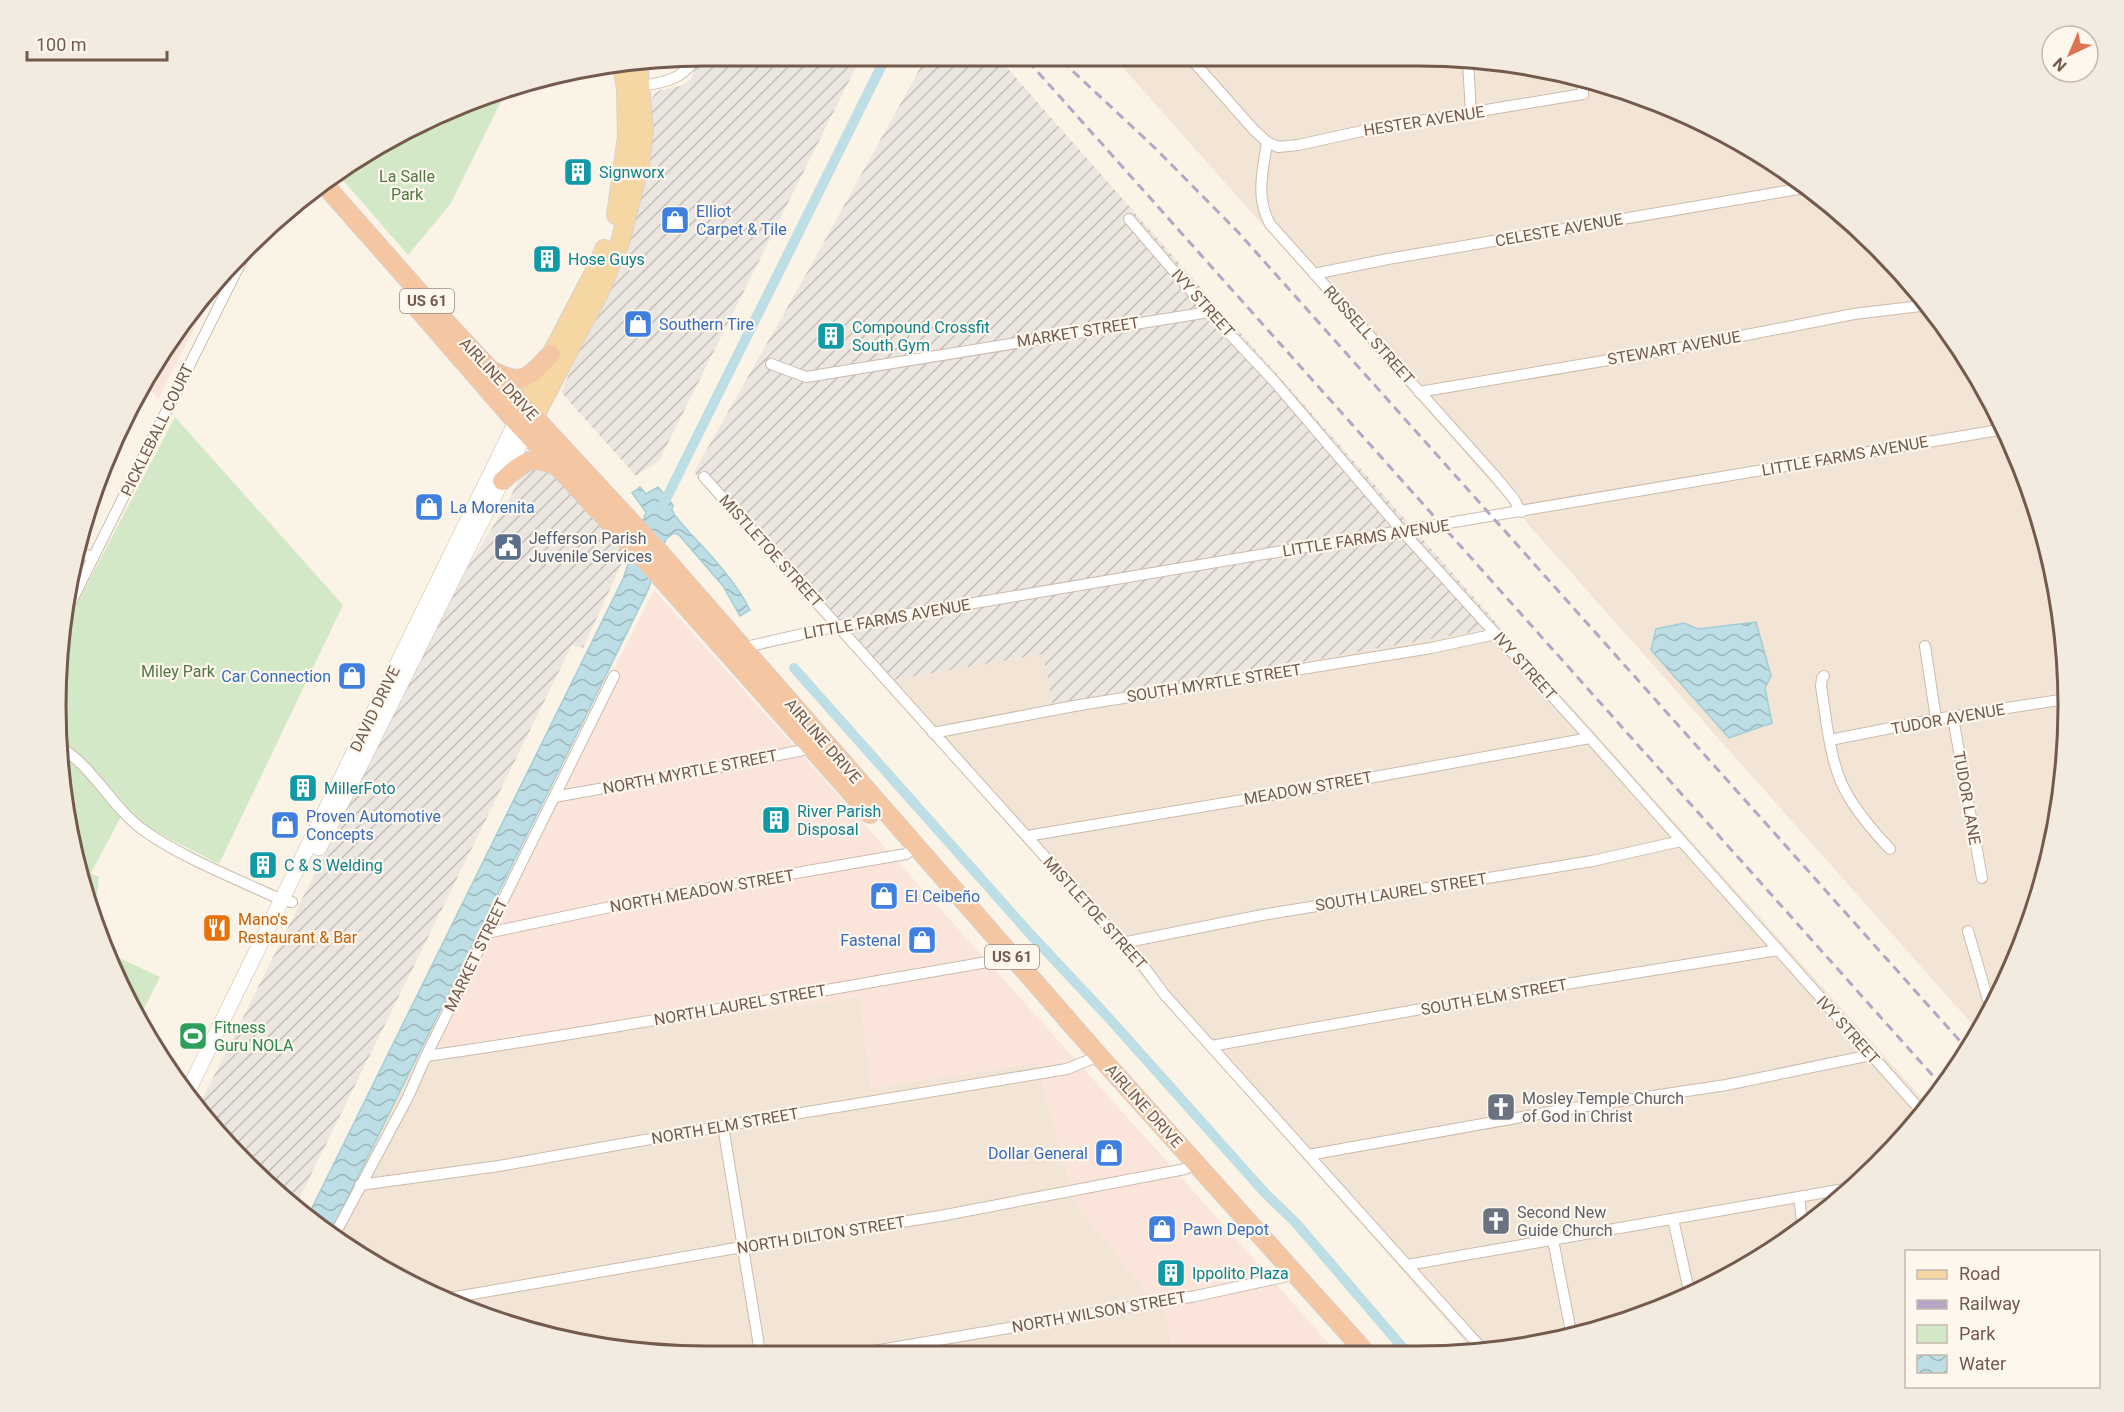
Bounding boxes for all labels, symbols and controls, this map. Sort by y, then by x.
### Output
scale bar [27,24,166,62]
north arrow [2040,24,2100,84]
text: 100 m [36,34,87,55]
text: N [2049,54,2071,75]
street label: HESTER AVENUE [1362,102,1486,140]
building icon: Signworx [562,156,594,188]
place label: Signworx [599,163,665,182]
park label: La Salle Park [379,167,435,204]
place label: Elliot Carpet & Tile [696,202,787,239]
shop icon: Elliot Carpet & Tile [659,204,691,236]
street label: CELESTE AVENUE [1494,209,1624,251]
building icon: Hose Guys [531,243,563,275]
place label: Hose Guys [568,250,645,269]
street label: IVY STREET [1168,265,1239,341]
street label: RUSSELL STREET [1320,282,1419,389]
road number: US 61 [400,289,454,313]
shop icon: Southern Tire [622,308,654,340]
street label: MARKET STREET [1015,313,1141,351]
place label: Southern Tire [659,315,754,334]
place label: Compound Crossfit South Gym [852,318,990,355]
building icon: Compound Crossfit South Gym [815,320,847,352]
street label: STEWART AVENUE [1606,327,1742,369]
street label: AIRLINE DRIVE [456,334,542,424]
street label: PICKLEBALL COURT [117,360,197,499]
street label: LITTLE FARMS AVENUE [1760,432,1930,480]
shop icon: La Morenita [413,491,445,523]
street label: MISTLETOE STREET [715,491,827,612]
place label: La Morenita [450,498,535,517]
street label: LITTLE FARMS AVENUE [1281,515,1451,561]
place label: Jefferson Parish Juvenile Services [529,529,652,566]
public building icon: Jefferson Parish Juvenile Services [492,531,524,563]
street label: LITTLE FARMS AVENUE [802,595,972,643]
street label: IVY STREET [1490,628,1561,704]
shop icon: Car Connection [336,660,368,692]
street label: SOUTH MYRTLE STREET [1125,660,1303,706]
park label: Miley Park [141,662,216,681]
street label: DAVID DRIVE [346,663,404,755]
place label: Car Connection [221,667,331,686]
street label: AIRLINE DRIVE [781,695,865,787]
street label: TUDOR AVENUE [1890,700,2006,738]
street label: NORTH MYRTLE STREET [601,746,779,798]
street label: TUDOR LANE [1949,750,1985,846]
street label: MEADOW STREET [1242,767,1374,809]
building icon: MillerFoto [287,772,319,804]
place label: MillerFoto [324,779,396,798]
place label: River Parish Disposal [797,802,881,839]
building icon: River Parish Disposal [760,804,792,836]
place label: Proven Automotive Concepts [306,807,441,844]
shop icon: Proven Automotive Concepts [269,809,301,841]
building icon: C & S Welding [247,849,279,881]
street label: MISTLETOE STREET [1039,853,1151,974]
place label: C & S Welding [284,856,383,875]
street label: NORTH MEADOW STREET [608,865,796,917]
street label: SOUTH LAUREL STREET [1314,869,1489,915]
shop icon: El Ceibeño [868,880,900,912]
place label: El Ceibeño [905,887,980,906]
street label: MARKET STREET [440,895,512,1015]
place label: Mano's Restaurant & Bar [238,910,358,947]
restaurant icon: Mano's Restaurant & Bar [201,912,233,944]
shop icon: Fastenal [906,924,938,956]
place label: Fastenal [840,931,901,950]
road number: US 61 [985,945,1039,969]
street label: SOUTH ELM STREET [1419,975,1569,1019]
street label: NORTH LAUREL STREET [652,980,828,1029]
street label: IVY STREET [1813,992,1884,1068]
place label: Fitness Guru NOLA [214,1018,294,1055]
sports icon: Fitness Guru NOLA [177,1020,209,1052]
street label: AIRLINE DRIVE [1101,1060,1187,1152]
place label: Mosley Temple Church of God in Christ [1522,1089,1684,1126]
church icon: Mosley Temple Church of God in Christ [1485,1091,1517,1123]
street label: NORTH ELM STREET [650,1104,800,1148]
shop icon: Dollar General [1093,1137,1125,1169]
place label: Dollar General [988,1144,1088,1163]
place label: Second New Guide Church [1517,1203,1613,1240]
church icon: Second New Guide Church [1480,1205,1512,1237]
street label: NORTH DILTON STREET [735,1212,907,1258]
shop icon: Pawn Depot [1146,1213,1178,1245]
place label: Pawn Depot [1183,1220,1269,1239]
legend [1905,1250,2100,1388]
building icon: Ippolito Plaza [1155,1257,1187,1289]
text: Road [1959,1263,2000,1284]
place label: Ippolito Plaza [1192,1264,1289,1283]
street label: NORTH WILSON STREET [1010,1287,1188,1337]
text: Railway [1959,1293,2021,1314]
text: Park [1959,1323,1996,1344]
text: Water [1959,1353,2006,1374]

